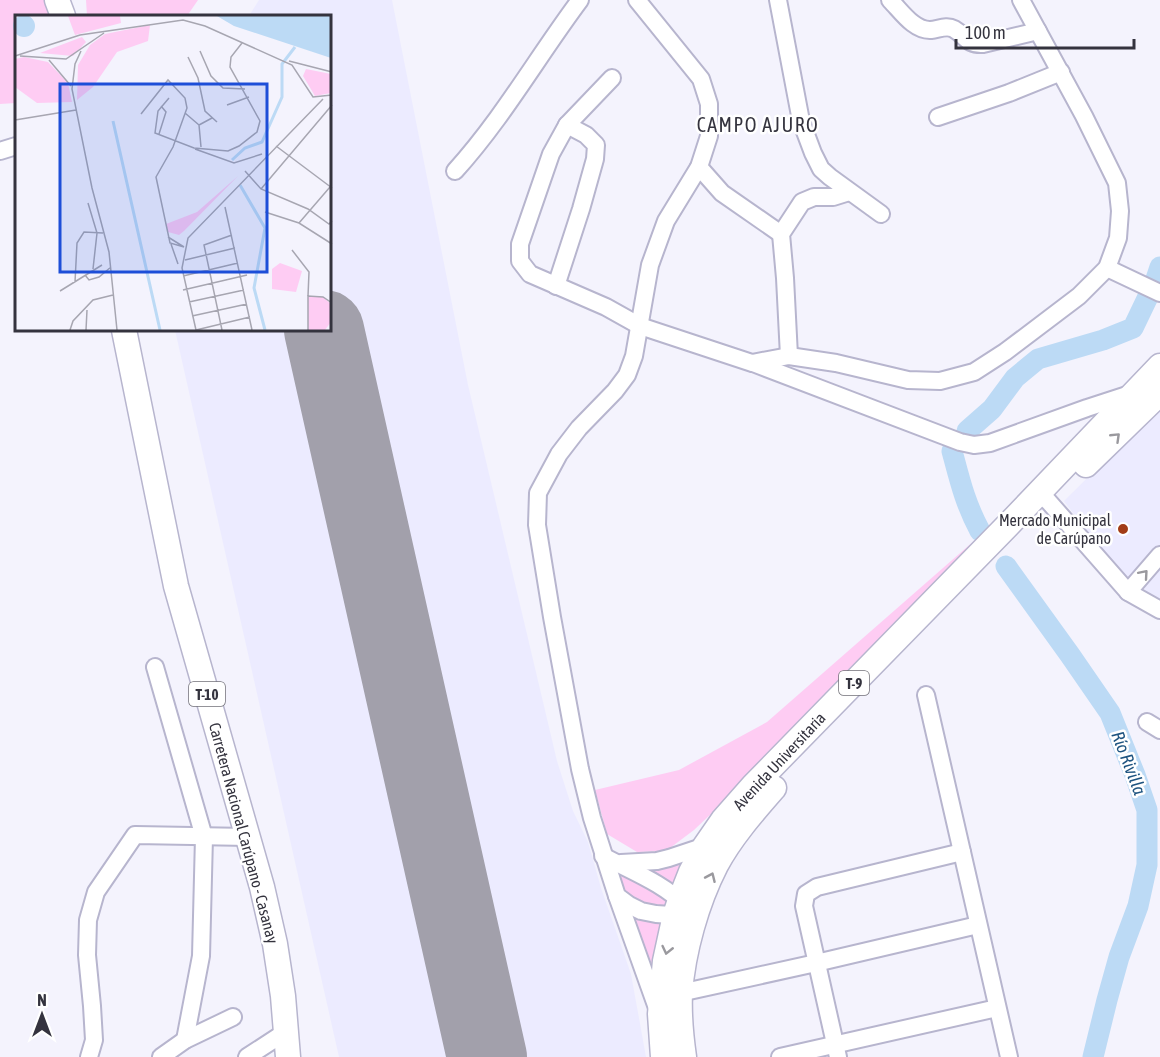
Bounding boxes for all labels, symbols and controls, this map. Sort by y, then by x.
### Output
scale bar [956,12,1134,50]
inset map [15,15,332,332]
text: 100 m [965,22,1006,43]
district label: CAMPO AJURO [697,113,819,136]
one-way arrow [1108,433,1119,444]
place label: Mercado Municipal de Carúpano [999,511,1112,548]
marker: Mercado Municipal de Carúpano [1116,522,1130,536]
one-way arrow [1137,570,1148,581]
road number: T-9 [839,671,869,695]
road number: T-10 [189,682,225,706]
street label: Avenida Universitaria [729,709,829,813]
street label: Carretera Nacional Carúpano - Casanay [205,721,282,946]
water label: Río Rivilla [1107,728,1151,798]
one-way arrow [704,873,716,884]
one-way arrow [662,944,675,954]
north arrow [12,985,72,1045]
text: N [37,991,47,1009]

